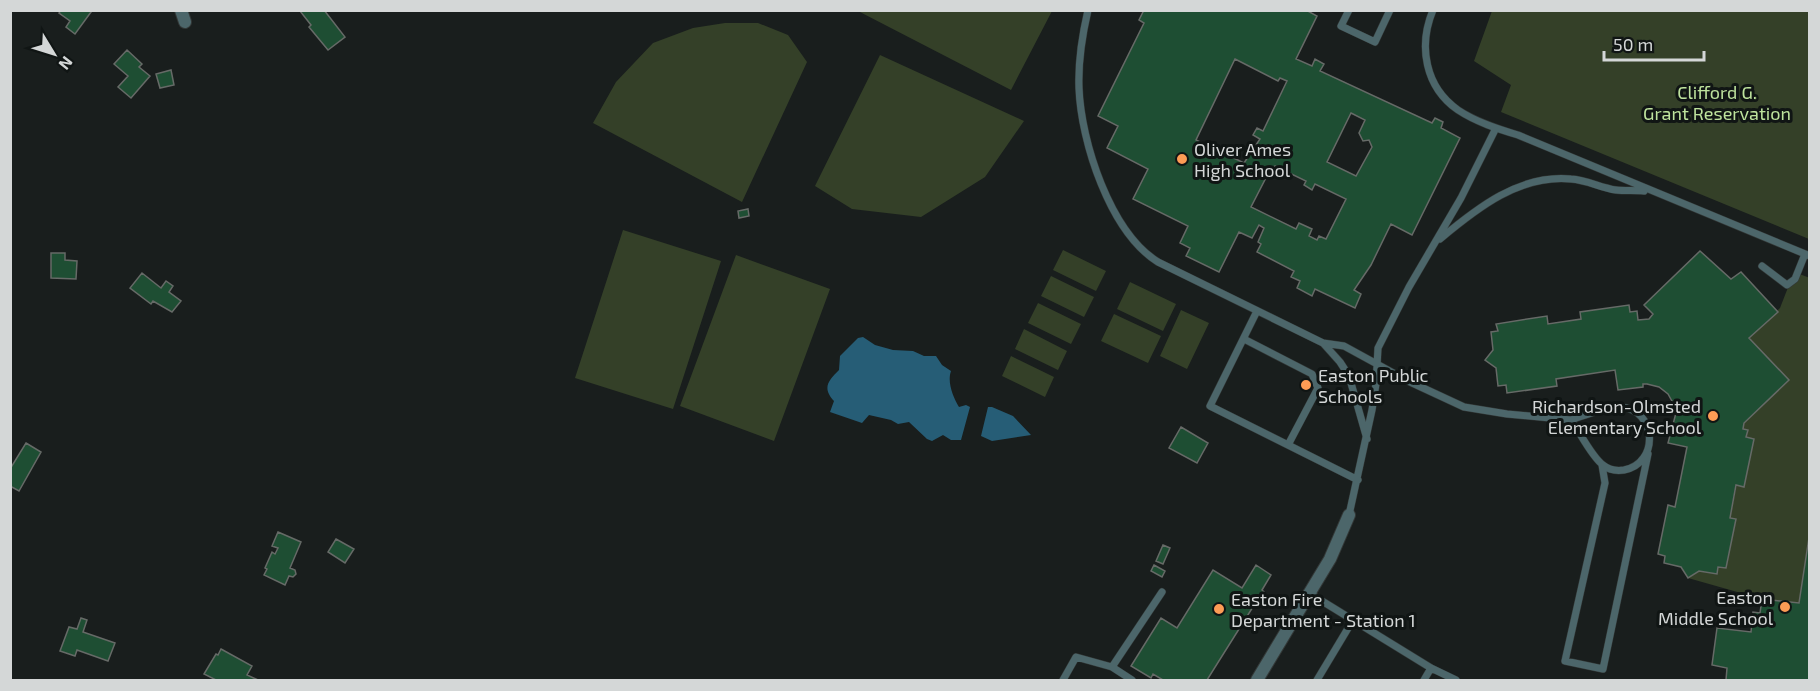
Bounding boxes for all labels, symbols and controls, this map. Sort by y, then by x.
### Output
north arrow [24,24,84,84]
scale bar [1604,24,1704,62]
text: 50 m [1613,33,1653,55]
text: N [55,53,77,74]
park label: Clifford G. Grant Reservation [1643,81,1791,124]
place label: Oliver Ames High School [1194,138,1291,181]
marker: Oliver Ames High School [1175,152,1189,166]
place label: Easton Public Schools [1318,364,1429,407]
marker: Easton Public Schools [1299,378,1313,392]
place label: Richardson-Olmsted Elementary School [1532,395,1702,438]
marker: Richardson-Olmsted Elementary School [1706,409,1720,423]
place label: Easton Middle School [1658,586,1774,629]
place label: Easton Fire Department - Station 1 [1231,588,1416,631]
marker: Easton Middle School [1778,600,1792,614]
marker: Easton Fire Department - Station 1 [1212,602,1226,616]

